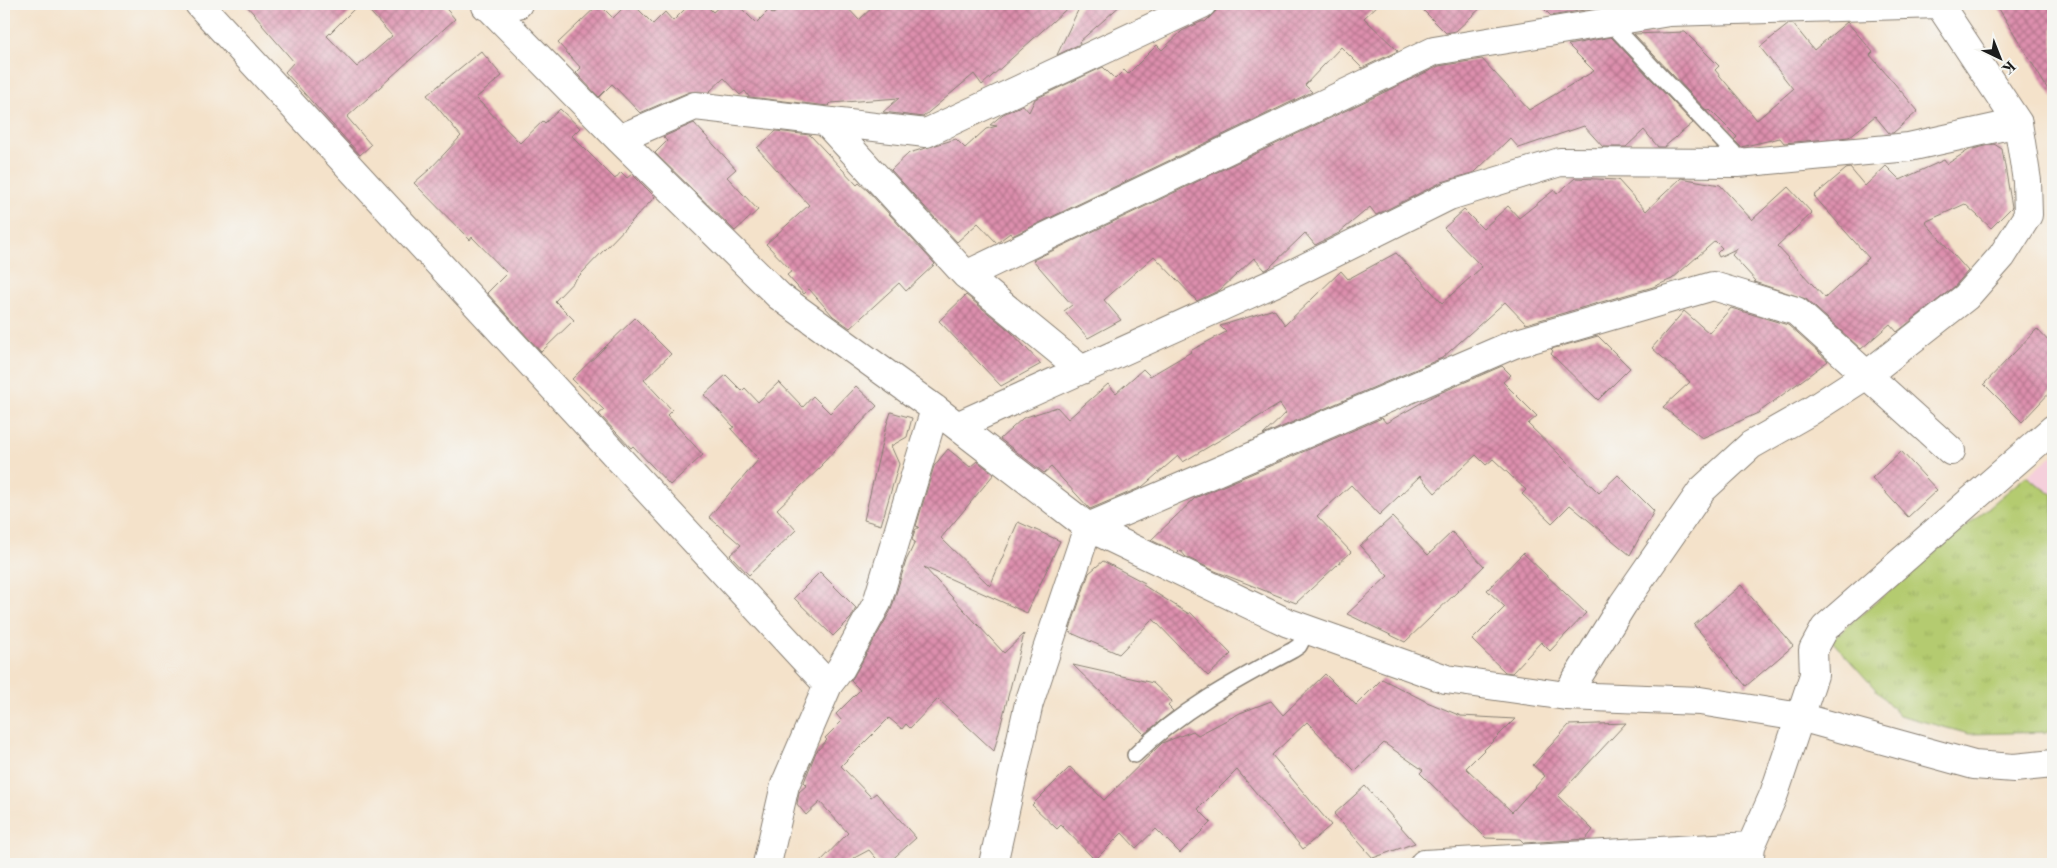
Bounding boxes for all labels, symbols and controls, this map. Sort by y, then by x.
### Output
north arrow [1974,32,2024,82]
text: K [1997,56,2018,78]

